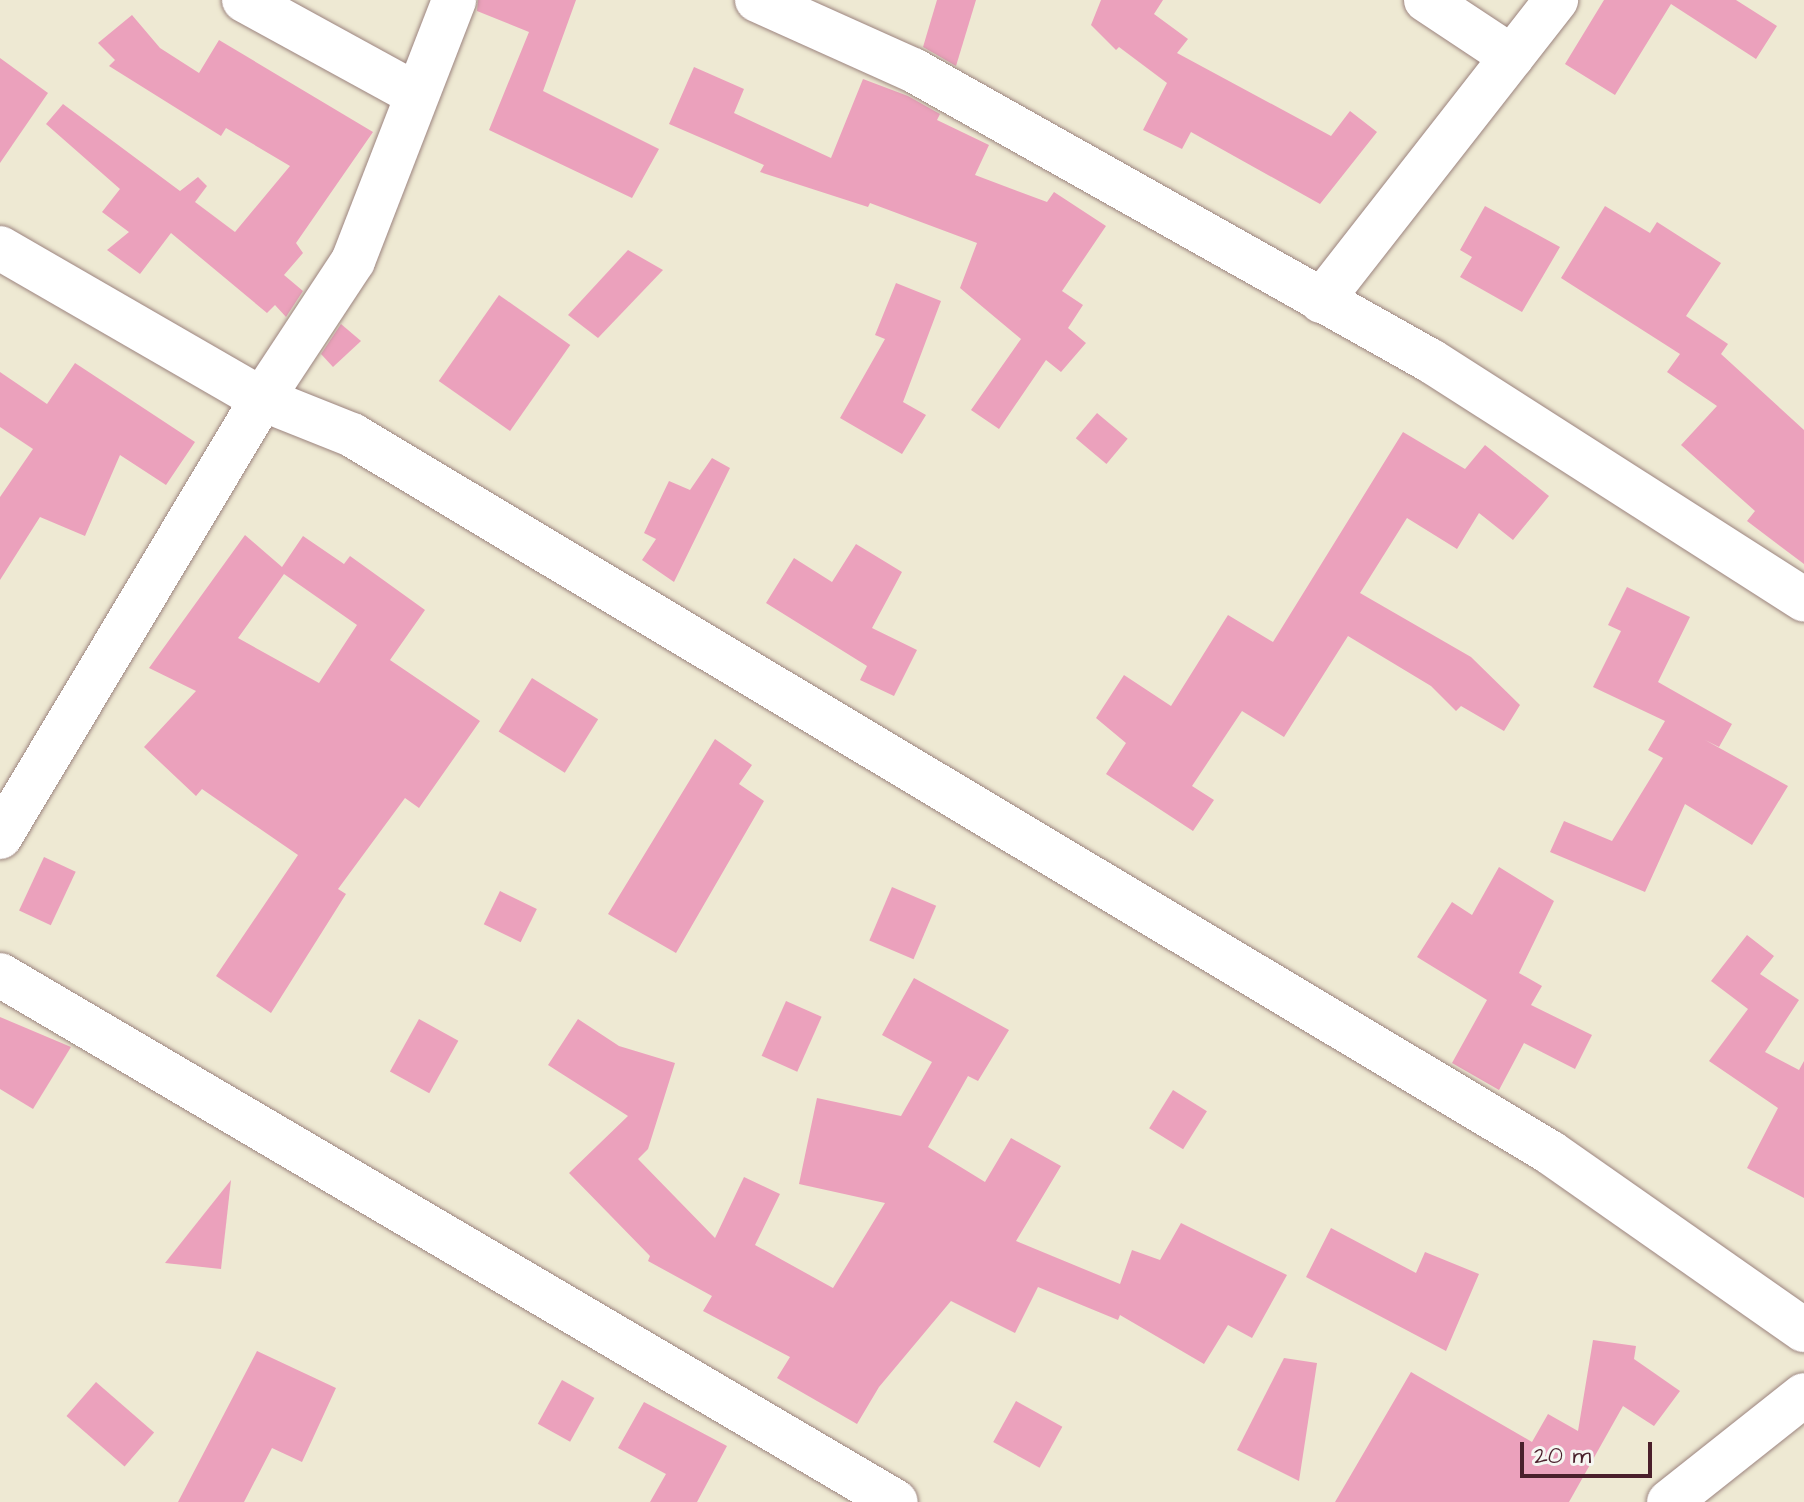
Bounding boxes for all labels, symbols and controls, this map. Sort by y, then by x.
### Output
scale bar [1524,1426,1656,1476]
text: 20 m [1534,1439,1591,1473]

